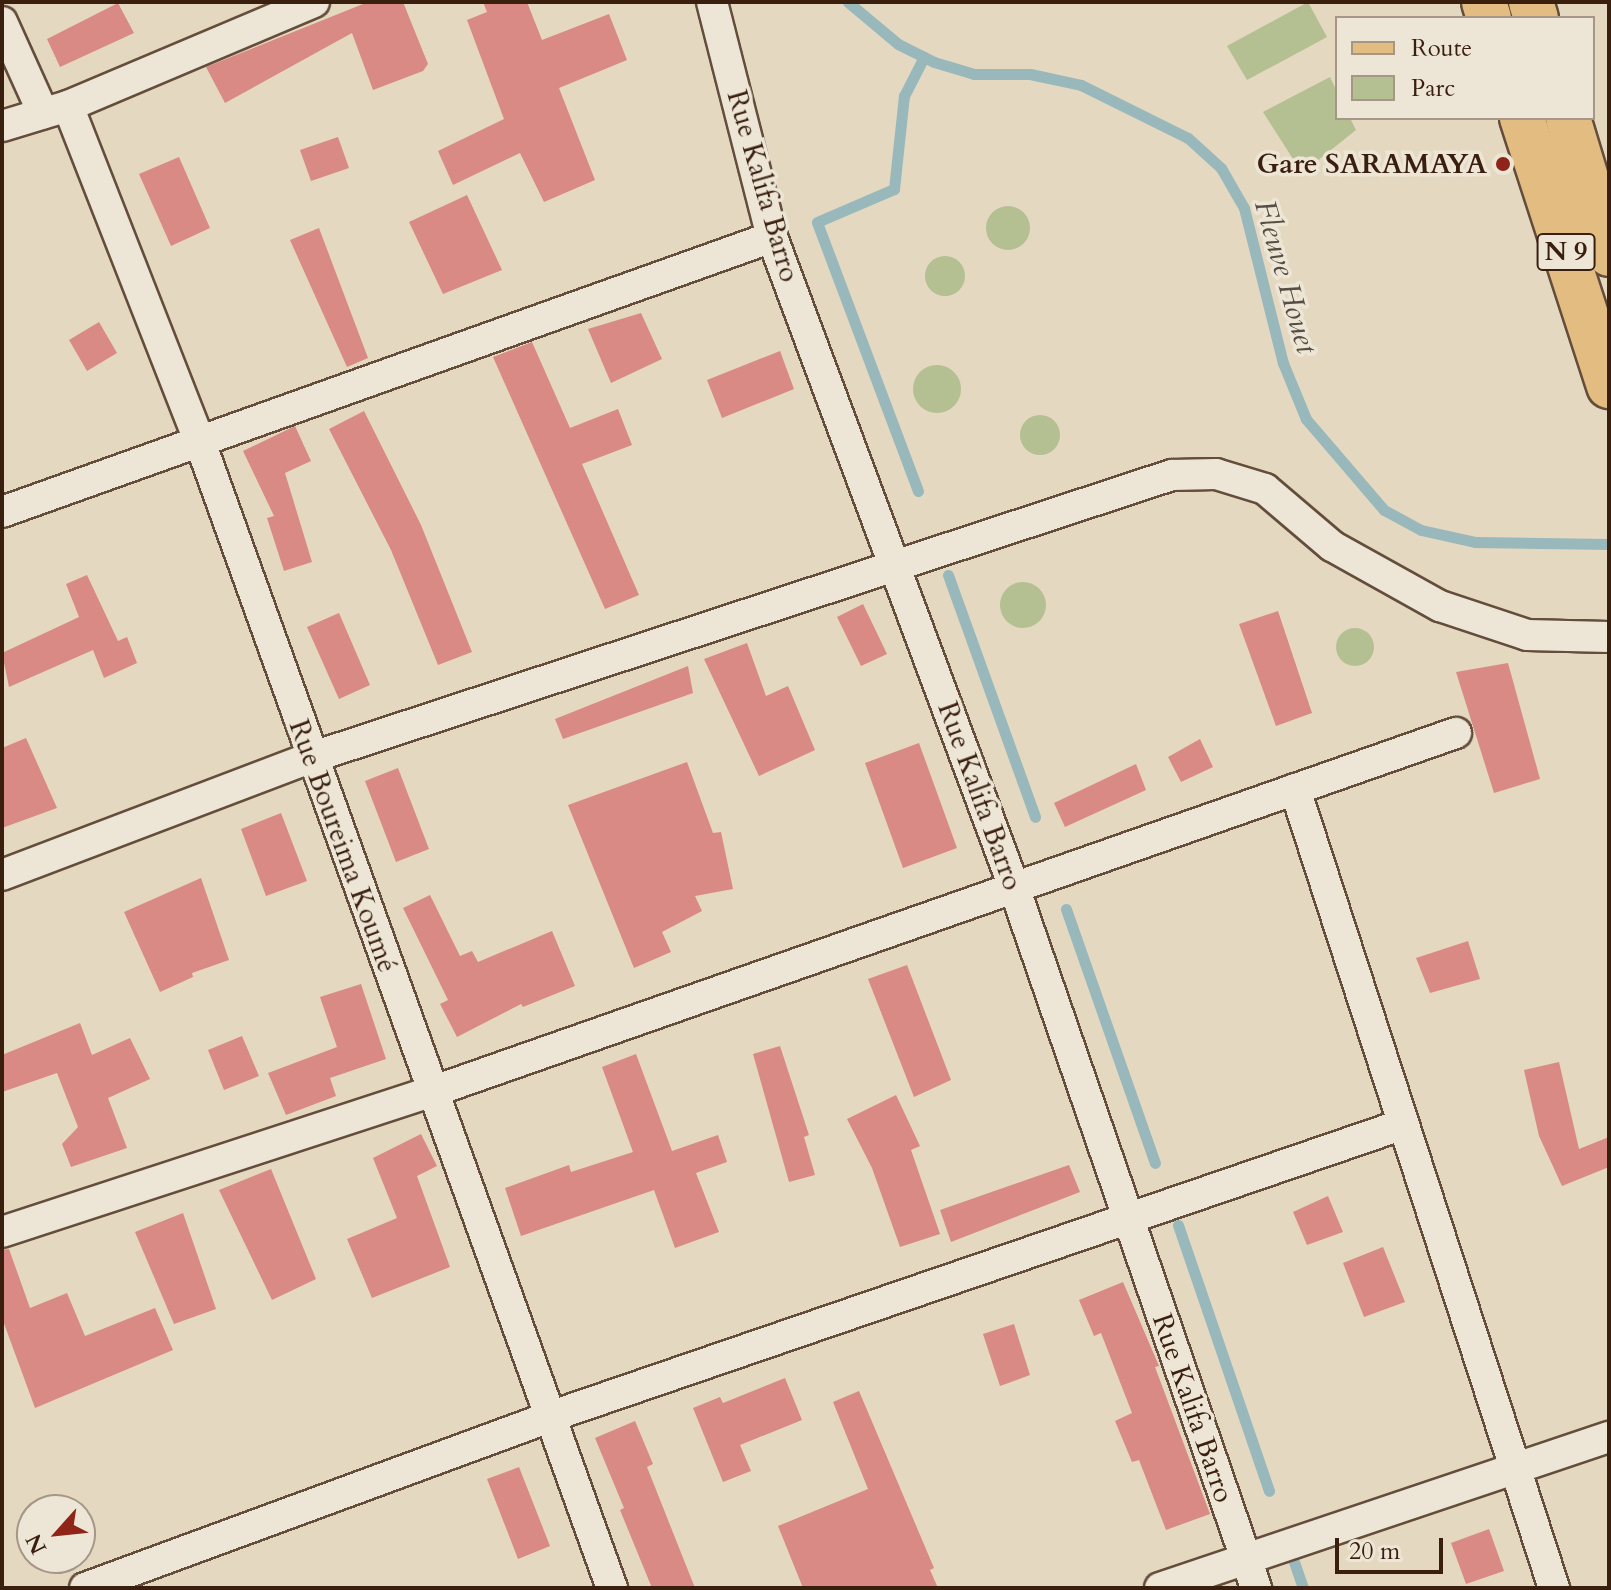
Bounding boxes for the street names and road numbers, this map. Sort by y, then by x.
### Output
street label: Rue Kalifa Barro [720,86,806,286]
road number: N 9 [1536,230,1596,274]
street label: Rue Kalifa Barro [930,697,1030,895]
street label: Rue Boureima Koumé [282,715,404,977]
street label: Rue Kalifa Barro [1145,1309,1241,1507]

